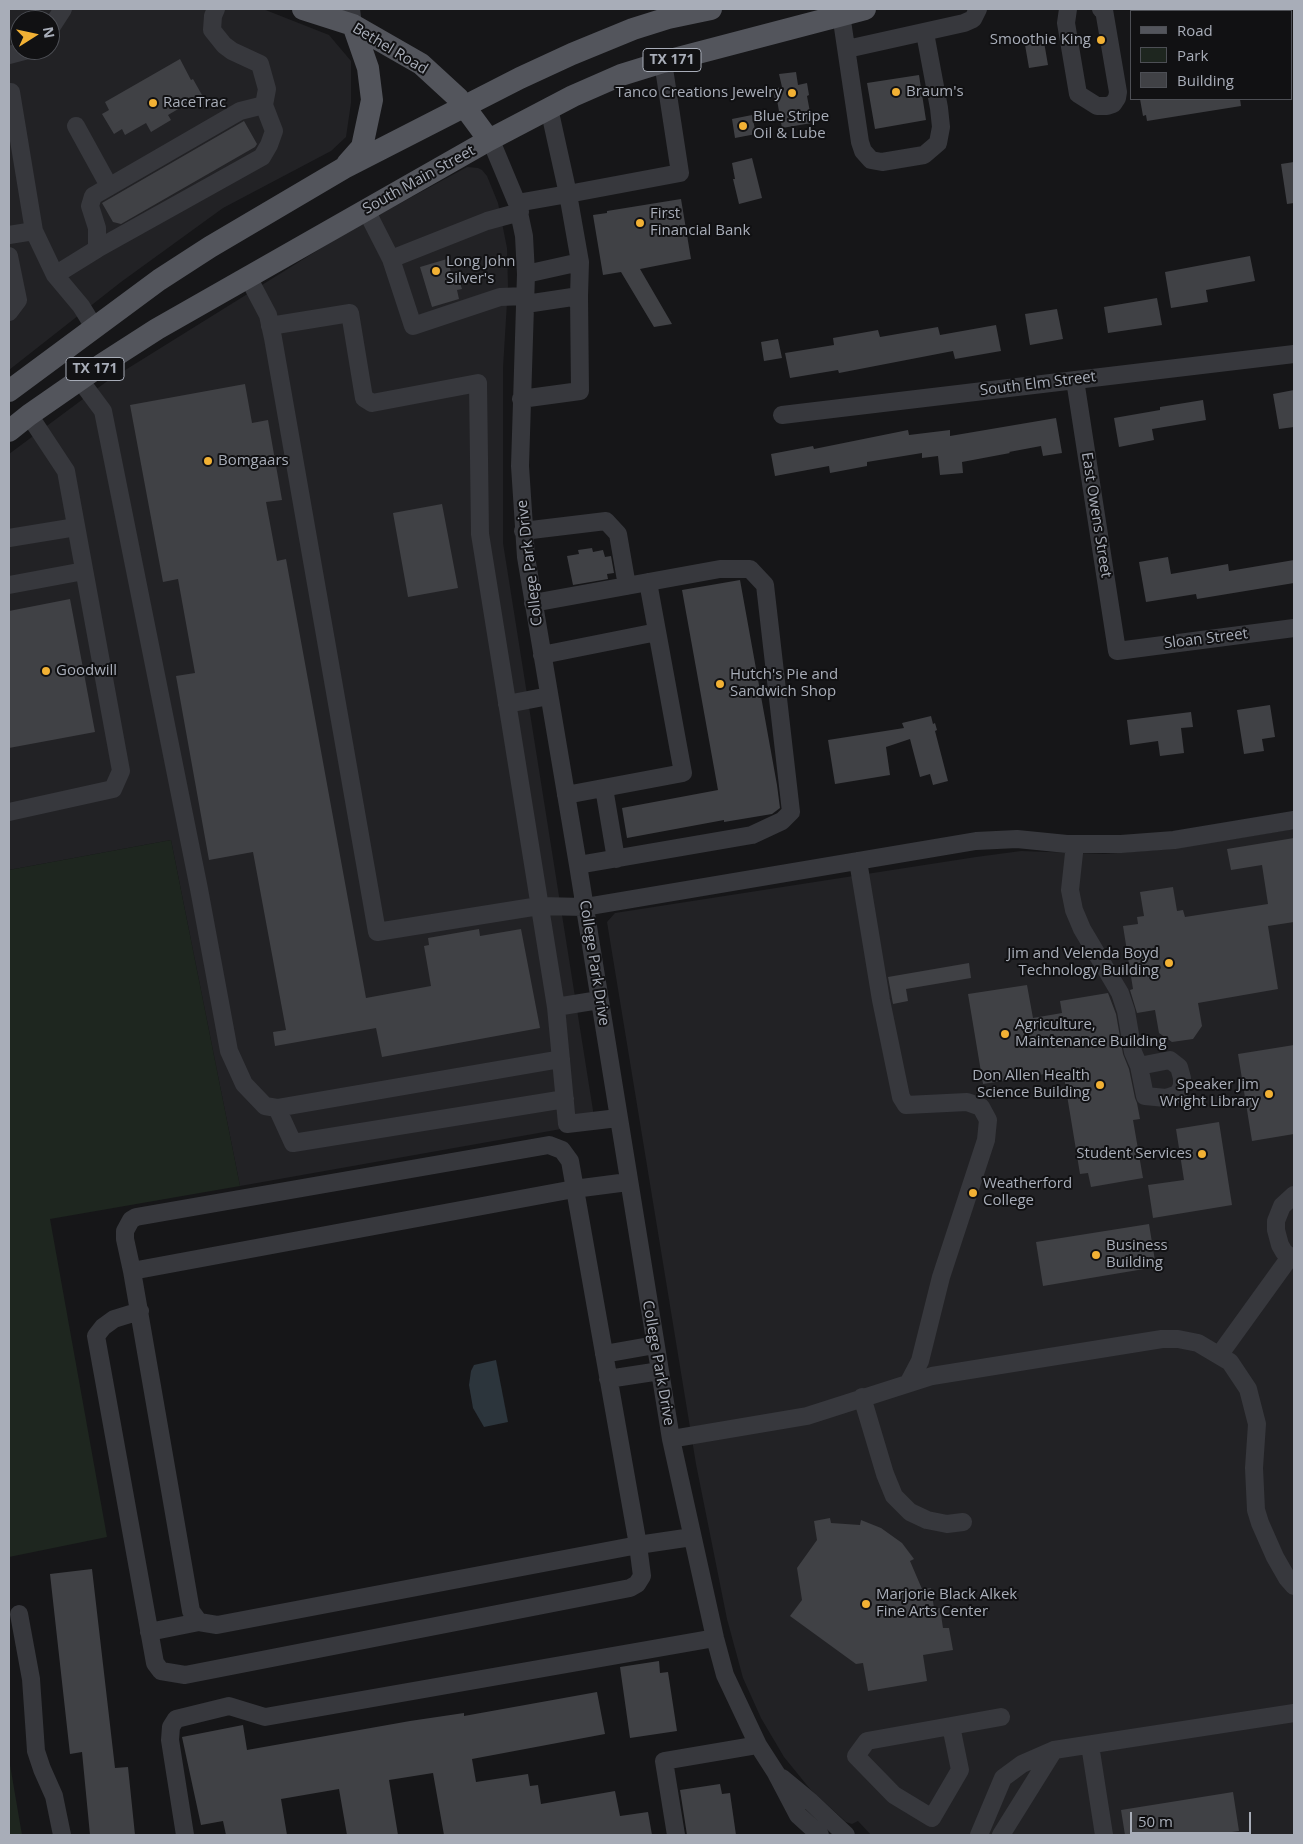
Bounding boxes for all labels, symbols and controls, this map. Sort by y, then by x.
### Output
north arrow [10,10,60,60]
legend [1130,10,1293,100]
street label: Bethel Road [349,20,431,78]
text: Road [1177,20,1213,40]
text: N [39,25,60,40]
place label: Smoothie King [990,31,1091,49]
marker: Smoothie King [1095,34,1107,46]
text: Park [1177,45,1208,65]
road number: TX 171 [643,48,701,72]
text: Building [1177,70,1234,90]
place label: Braum's [906,83,964,101]
place label: Tanco Creations Jewelry [615,84,782,102]
marker: Braum's [890,86,902,98]
marker: Tanco Creations Jewelry [786,87,798,99]
place label: RaceTrac [163,94,226,112]
marker: RaceTrac [147,97,159,109]
place label: Blue Stripe Oil & Lube [753,108,829,143]
marker: Blue Stripe Oil & Lube [737,120,749,132]
street label: South Main Street [360,142,478,218]
place label: First Financial Bank [650,205,750,240]
marker: First Financial Bank [634,217,646,229]
place label: Long John Silver's [446,253,516,288]
marker: Long John Silver's [430,265,442,277]
road number: TX 171 [66,358,124,380]
street label: South Elm Street [979,368,1097,400]
street label: East Owens Street [1077,451,1115,579]
place label: Bomgaars [218,452,289,470]
marker: Bomgaars [202,455,214,467]
street label: College Park Drive [513,499,547,627]
street label: Sloan Street [1163,625,1249,653]
place label: Goodwill [56,662,117,680]
marker: Goodwill [40,665,52,677]
place label: Hutch's Pie and Sandwich Shop [730,666,838,701]
marker: Hutch's Pie and Sandwich Shop [714,678,726,690]
street label: College Park Drive [575,899,613,1027]
place label: Jim and Velenda Boyd Technology Building [1007,945,1159,980]
marker: Jim and Velenda Boyd Technology Building [1163,957,1175,969]
place label: Agriculture, Maintenance Building [1015,1016,1167,1051]
marker: Agriculture, Maintenance Building [999,1028,1011,1040]
place label: Don Allen Health Science Building [972,1067,1090,1102]
place label: Speaker Jim Wright Library [1160,1076,1259,1111]
marker: Don Allen Health Science Building [1094,1079,1106,1091]
marker: Speaker Jim Wright Library [1263,1088,1275,1100]
place label: Student Services [1076,1145,1192,1163]
marker: Student Services [1196,1148,1208,1160]
place label: Weatherford College [983,1175,1072,1210]
marker: Weatherford College [967,1187,979,1199]
place label: Business Building [1106,1237,1168,1272]
marker: Business Building [1090,1249,1102,1261]
street label: College Park Drive [638,1299,678,1427]
place label: Marjorie Black Alkek Fine Arts Center [876,1586,1017,1621]
marker: Marjorie Black Alkek Fine Arts Center [860,1598,872,1610]
scale bar [1133,1802,1254,1834]
text: 50 m [1138,1811,1173,1831]

